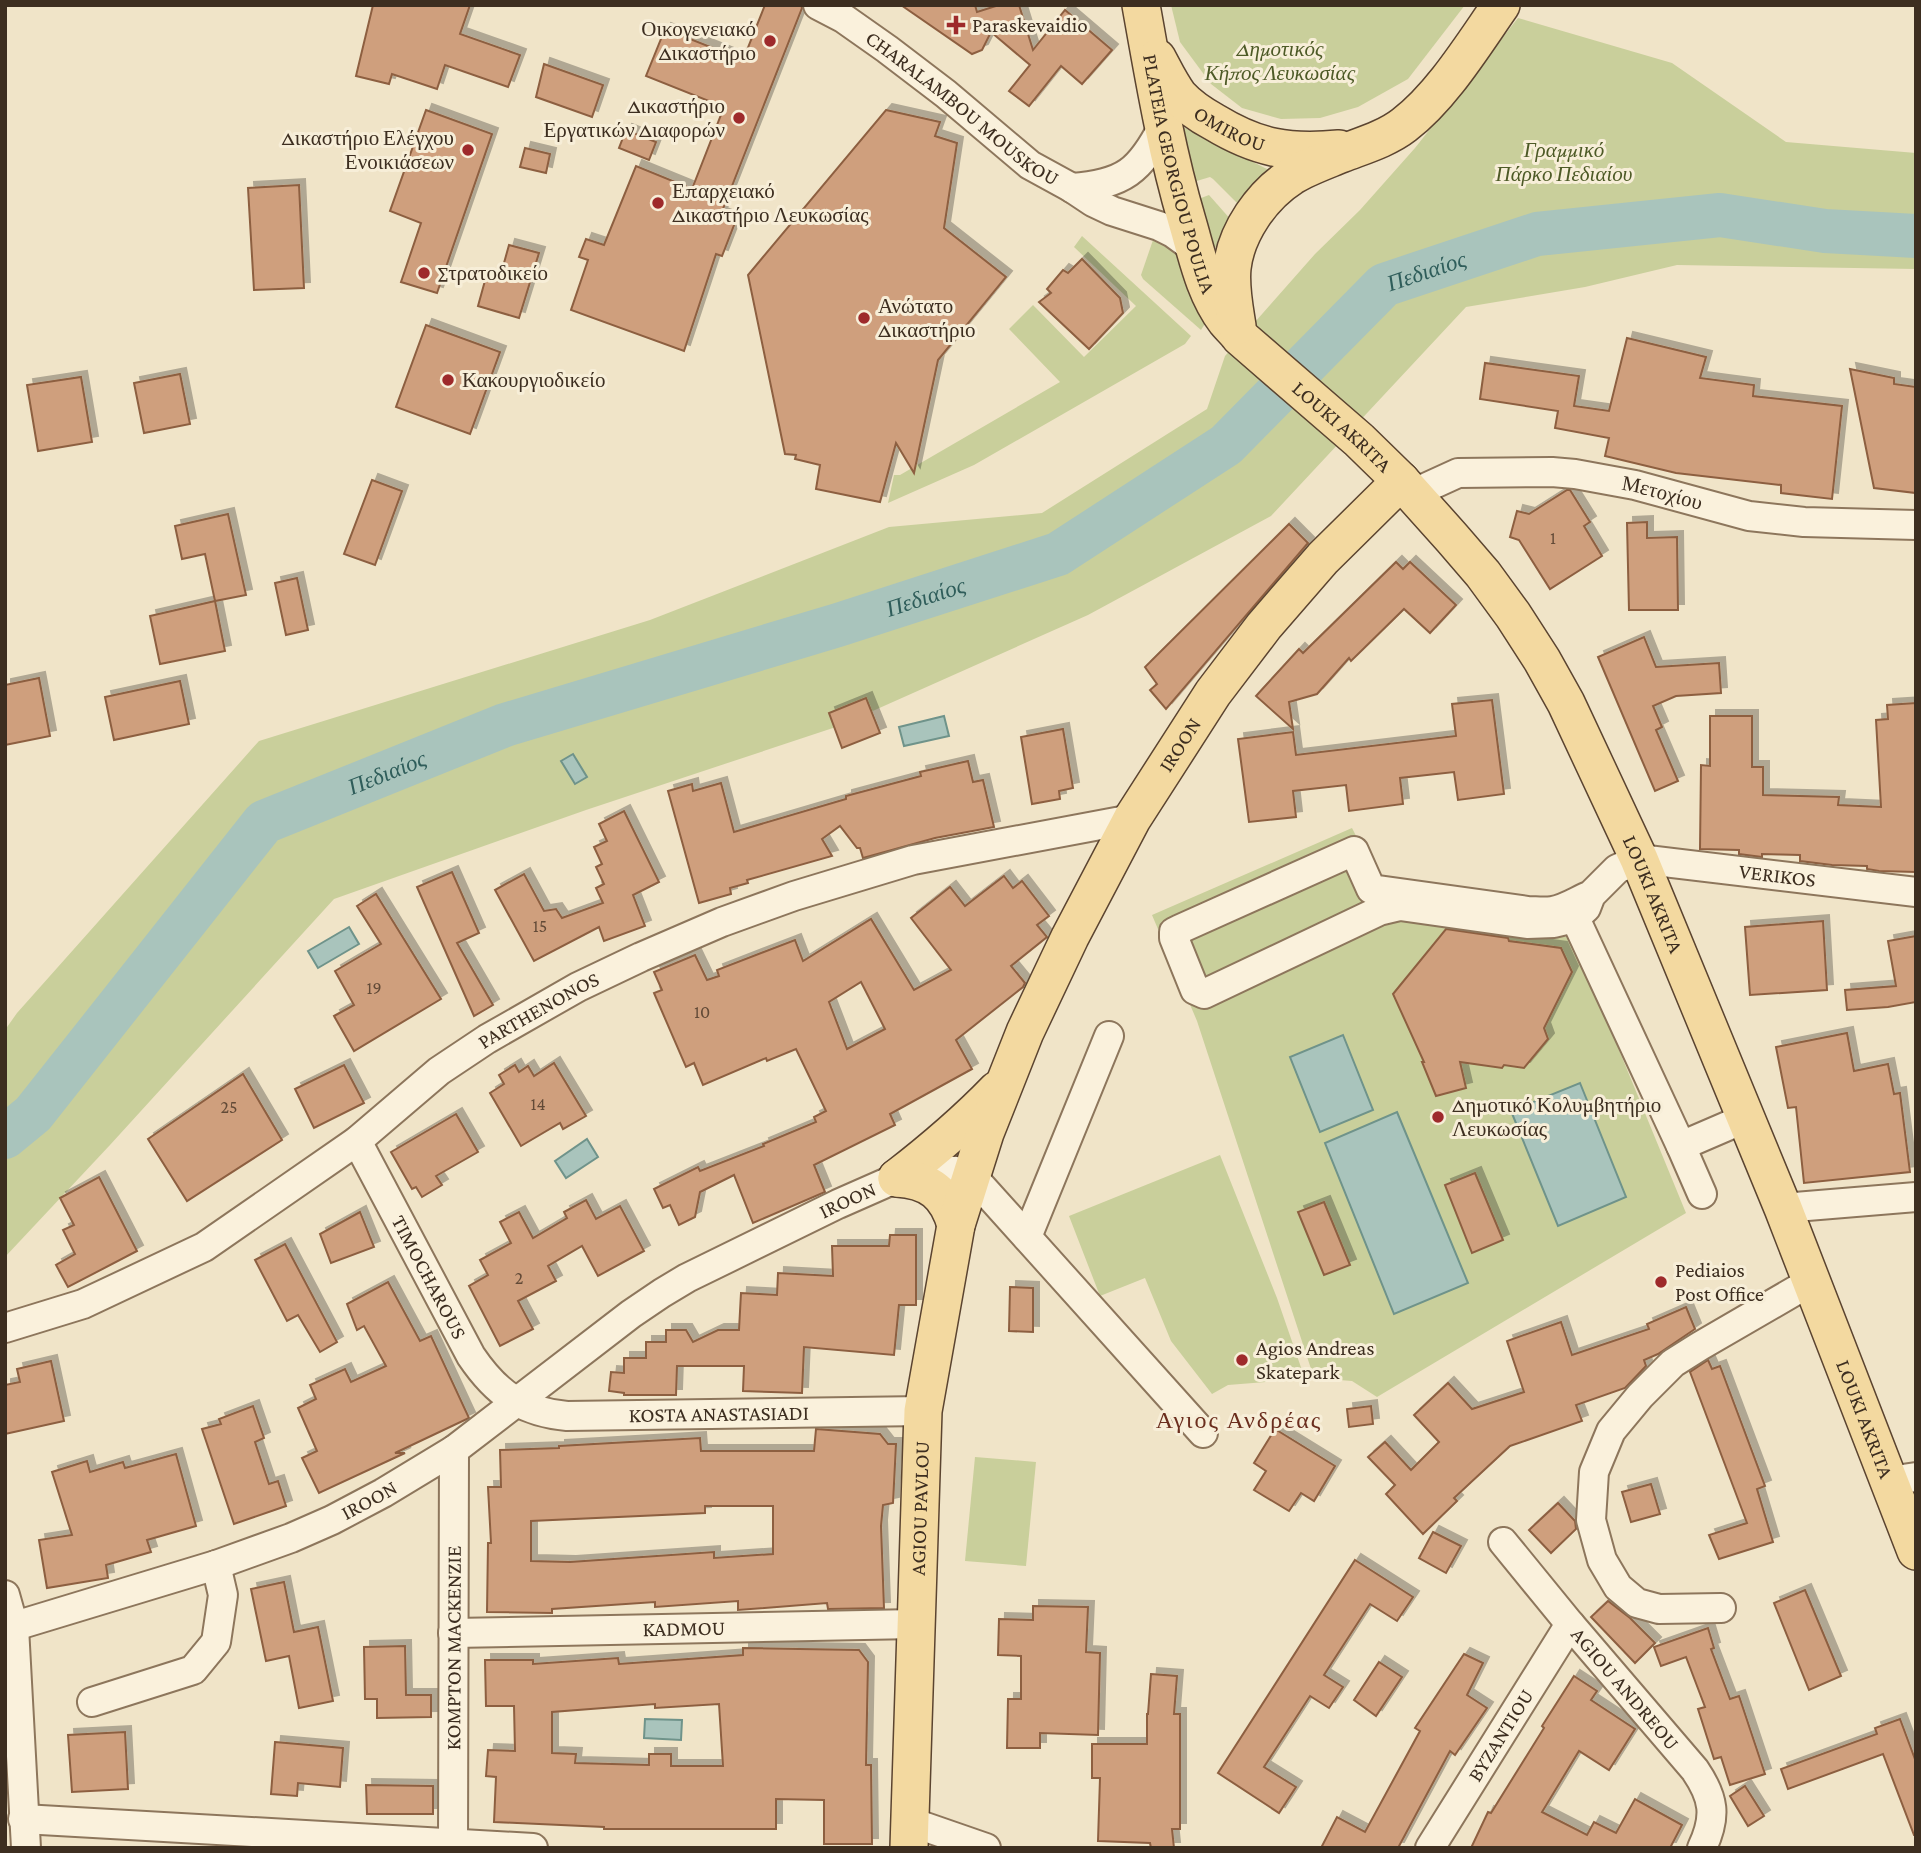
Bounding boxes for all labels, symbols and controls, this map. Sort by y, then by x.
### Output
place label: Paraskevaidio [972,13,1088,37]
marker: Paraskevaidio [946,15,966,35]
place label: Οικογενειακό Δικαστήριο [641,17,756,65]
street label: CHARALAMBOU MOUSKOU [861,26,1063,190]
marker: Οικογενειακό Δικαστήριο [762,33,778,49]
park label: Δημοτικός Κήπος Λευκωσίας [1204,37,1356,85]
street label: PLATEIA GEORGIOU POULIA [1138,52,1221,297]
place label: Δικαστήριο Εργατικών Διαφορών [543,94,725,142]
street label: OMIROU [1189,101,1268,157]
marker: Δικαστήριο Εργατικών Διαφορών [731,110,747,126]
place label: Δικαστήριο Ελέγχου Ενοικιάσεων [282,126,454,174]
park label: Γραμμικό Πάρκο Πεδιαίου [1495,138,1632,186]
marker: Δικαστήριο Ελέγχου Ενοικιάσεων [460,142,476,158]
place label: Επαρχειακό Δικαστήριο Λευκωσίας [672,179,869,227]
marker: Επαρχειακό Δικαστήριο Λευκωσίας [650,195,666,211]
water label: Πεδιαίος [1382,245,1470,297]
place label: Στρατοδικείο [438,261,548,285]
marker: Στρατοδικείο [416,265,432,281]
place label: Ανώτατο Δικαστήριο [878,294,976,342]
marker: Ανώτατο Δικαστήριο [856,310,872,326]
place label: Κακουργιοδικείο [462,368,605,392]
marker: Κακουργιοδικείο [440,372,456,388]
street label: LOUKI AKRITA [1287,376,1397,477]
street label: Μετοχίου [1620,471,1705,515]
house number: 1 [1550,528,1556,548]
water label: Πεδιαίος [882,572,969,622]
street label: IROON [1154,713,1206,776]
water label: Πεδιαίος [343,745,430,800]
street label: LOUKI AKRITA [1618,832,1688,956]
street label: VERIKOS [1738,859,1817,892]
house number: 15 [533,916,547,936]
street label: PARTHENONOS [473,967,603,1054]
house number: 19 [366,978,382,998]
house number: 10 [694,1002,710,1022]
place label: Δημοτικό Κολυμβητήριο Λευκωσίας [1452,1093,1661,1141]
house number: 14 [530,1094,546,1114]
house number: 25 [220,1097,238,1117]
marker: Δημοτικό Κολυμβητήριο Λευκωσίας [1430,1109,1446,1125]
street label: IROON [815,1177,880,1223]
street label: TIMOCHAROUS [387,1211,472,1343]
place label: Pediaios Post Office [1675,1258,1764,1306]
house number: 2 [515,1268,523,1288]
marker: Pediaios Post Office [1653,1274,1669,1290]
place label: Agios Andreas Skatepark [1256,1336,1375,1384]
marker: Agios Andreas Skatepark [1234,1352,1250,1368]
street label: LOUKI AKRITA [1831,1356,1899,1482]
street label: KOSTA ANASTASIADI [628,1401,809,1427]
district label: Αγιος Ανδρέας [1156,1406,1322,1433]
street label: AGIOU PAVLOU [906,1441,934,1576]
street label: IROON [337,1475,401,1525]
street label: KOMPTON MACKENZIE [441,1546,466,1750]
street label: KADMOU [642,1616,726,1641]
street label: AGIOU ANDREOU [1566,1623,1684,1755]
street label: BYZANTIOU [1463,1685,1538,1786]

